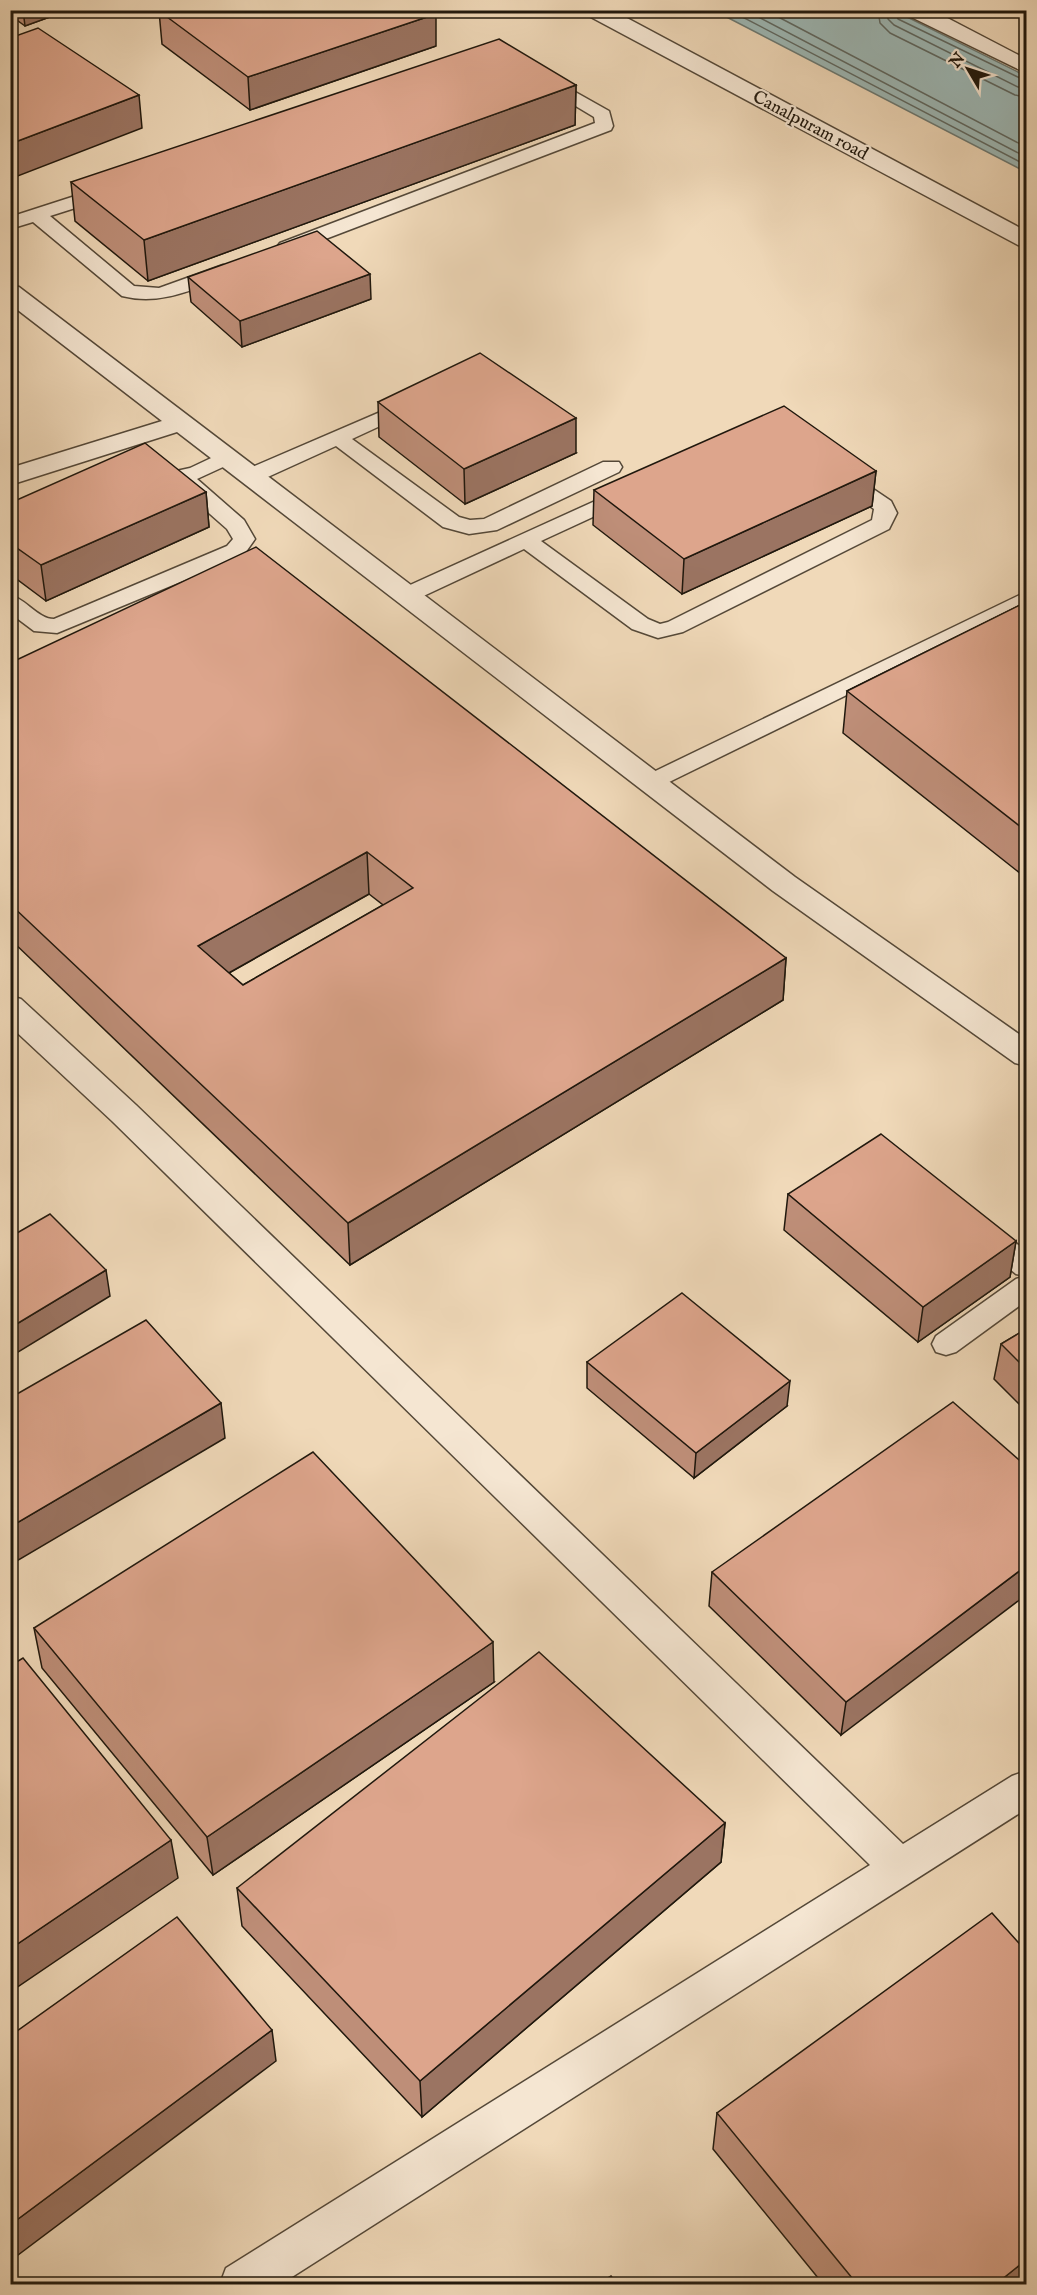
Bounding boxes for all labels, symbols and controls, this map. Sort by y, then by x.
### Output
north arrow [938,39,998,99]
text: N [945,49,970,73]
street label: Canalpuram road [748,86,872,166]

